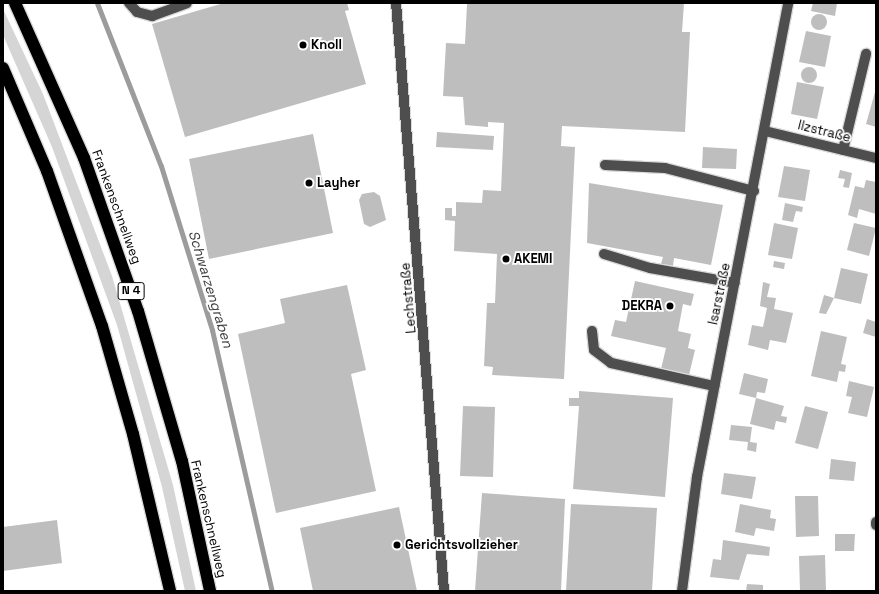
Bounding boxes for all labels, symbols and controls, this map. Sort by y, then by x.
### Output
place label: Knoll [311,37,342,53]
marker: Knoll [298,40,308,50]
street label: Ilzstraße [796,118,852,146]
street label: Frankenschnellweg [88,148,144,266]
place label: Layher [317,175,360,191]
marker: Layher [304,178,314,188]
water label: Schwarzengraben [185,228,237,350]
place label: AKEMI [514,251,552,267]
marker: AKEMI [501,254,511,264]
street label: Lechstraße [398,262,420,334]
street label: Isarstraße [706,262,734,326]
road number: N 4 [117,281,145,301]
place label: DEKRA [622,298,662,314]
marker: DEKRA [665,301,675,311]
street label: Frankenschnellweg [187,459,229,579]
place label: Gerichtsvollzieher [405,537,518,553]
marker: Gerichtsvollzieher [392,540,402,550]

